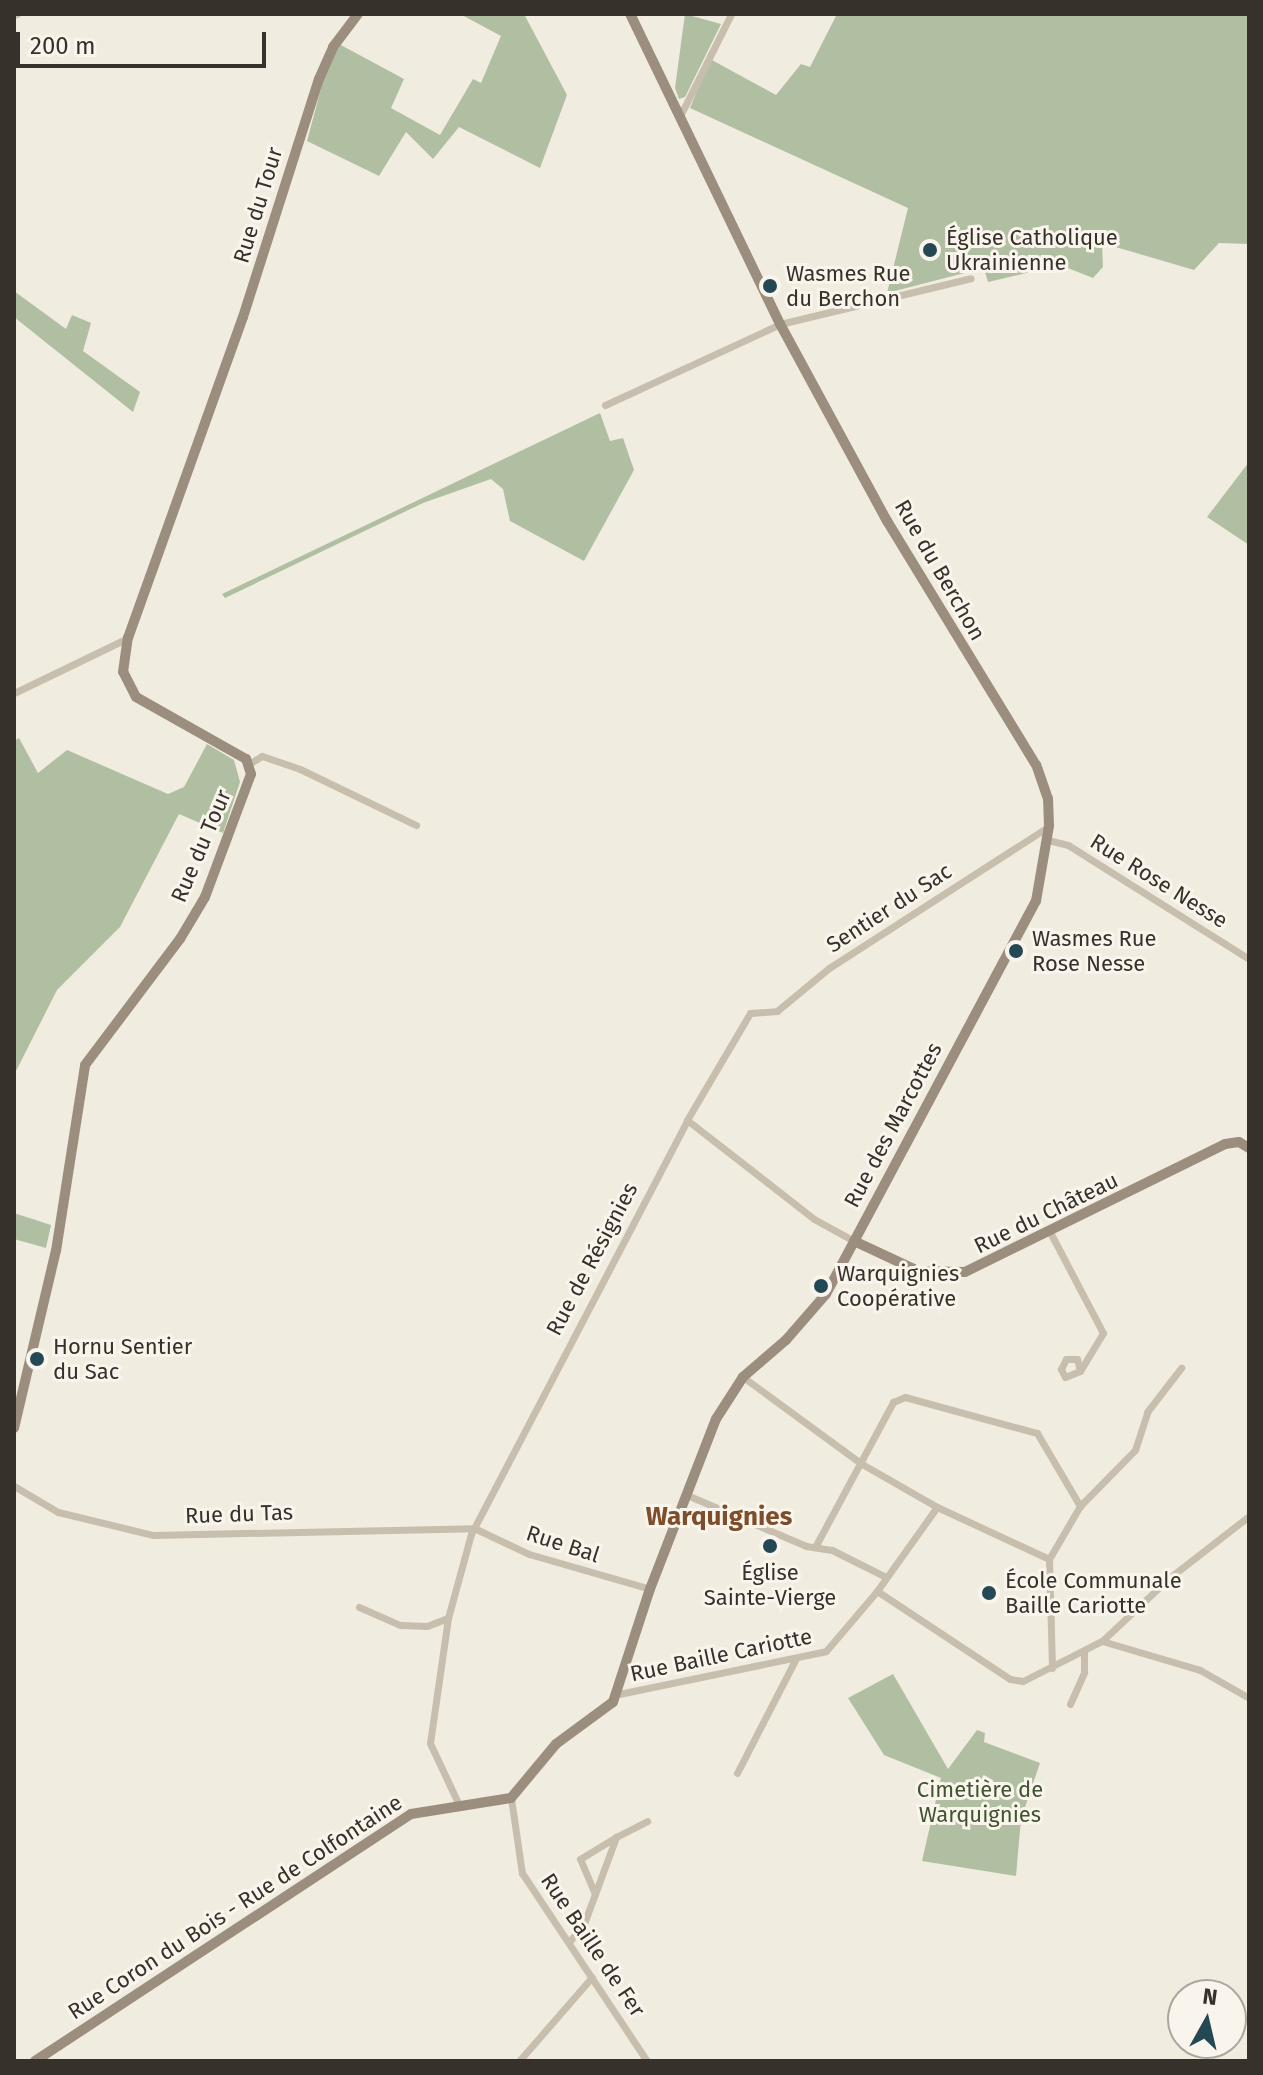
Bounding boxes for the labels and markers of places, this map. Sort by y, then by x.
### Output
place label: Église Catholique Ukrainienne [946,224,1118,276]
marker: Église Catholique Ukrainienne [921,241,939,259]
place label: Wasmes Rue du Berchon [786,260,911,312]
marker: Wasmes Rue du Berchon [761,277,779,295]
place label: Wasmes Rue Rose Nesse [1032,925,1157,976]
marker: Wasmes Rue Rose Nesse [1007,942,1025,960]
place label: Warquignies Coopérative [837,1260,959,1312]
marker: Warquignies Coopérative [812,1277,830,1295]
place label: Hornu Sentier du Sac [53,1333,192,1384]
marker: Hornu Sentier du Sac [28,1350,46,1368]
marker: Église Sainte-Vierge [761,1537,779,1555]
place label: Église Sainte-Vierge [704,1559,836,1610]
place label: École Communale Baille Cariotte [1005,1567,1182,1618]
marker: École Communale Baille Cariotte [980,1584,998,1602]

